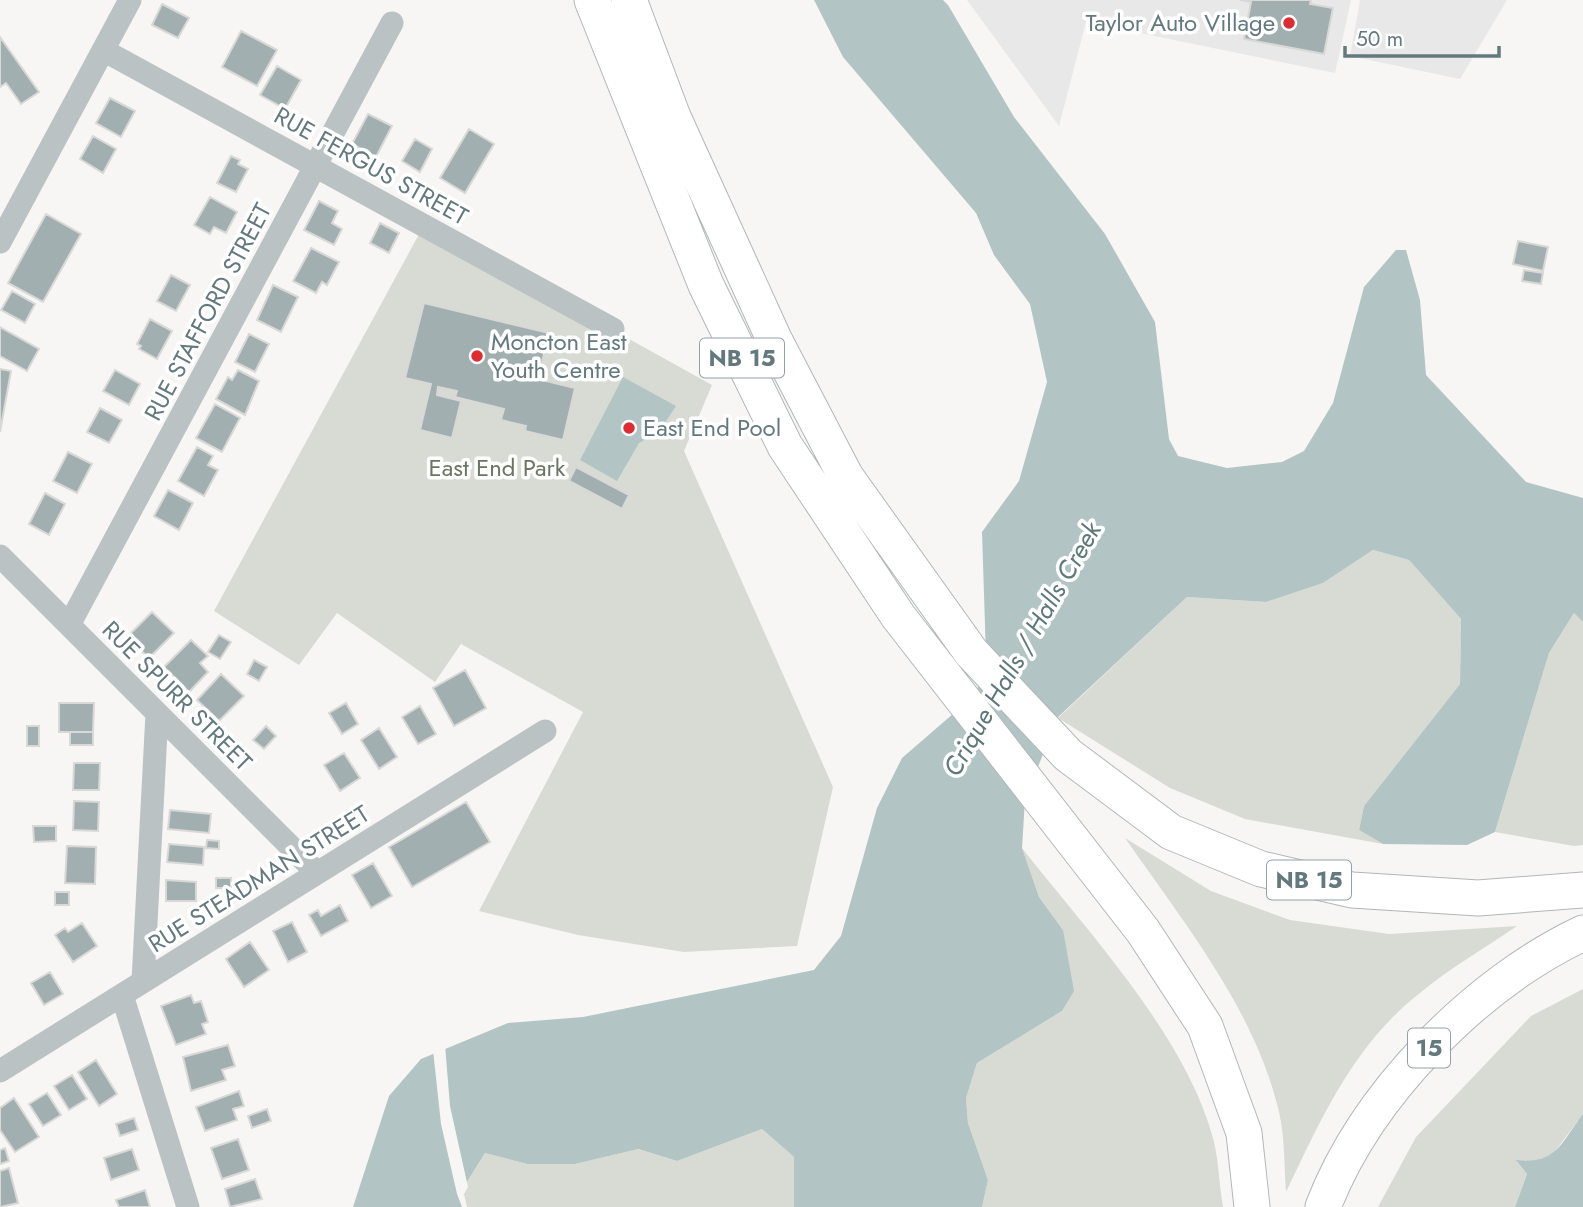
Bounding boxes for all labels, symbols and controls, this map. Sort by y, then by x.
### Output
place label: Taylor Auto Village [1085,5,1275,40]
scale bar [1345,14,1499,58]
marker: Taylor Auto Village [1281,15,1297,31]
text: 50 m [1356,24,1403,54]
street label: RUE FERGUS STREET [268,98,475,233]
street label: RUE STAFFORD STREET [135,197,280,427]
place label: Moncton East Youth Centre [491,324,627,387]
road number: NB 15 [700,338,784,378]
marker: Moncton East Youth Centre [469,348,485,364]
place label: East End Pool [643,410,781,445]
marker: East End Pool [621,420,637,436]
park label: East End Park [429,450,566,485]
water label: Crique Halls / Halls Creek [933,513,1112,783]
street label: RUE SPURR STREET [94,613,260,779]
street label: RUE STEADMAN STREET [141,796,376,961]
road number: NB 15 [1267,860,1351,900]
road number: 15 [1408,1028,1450,1068]

